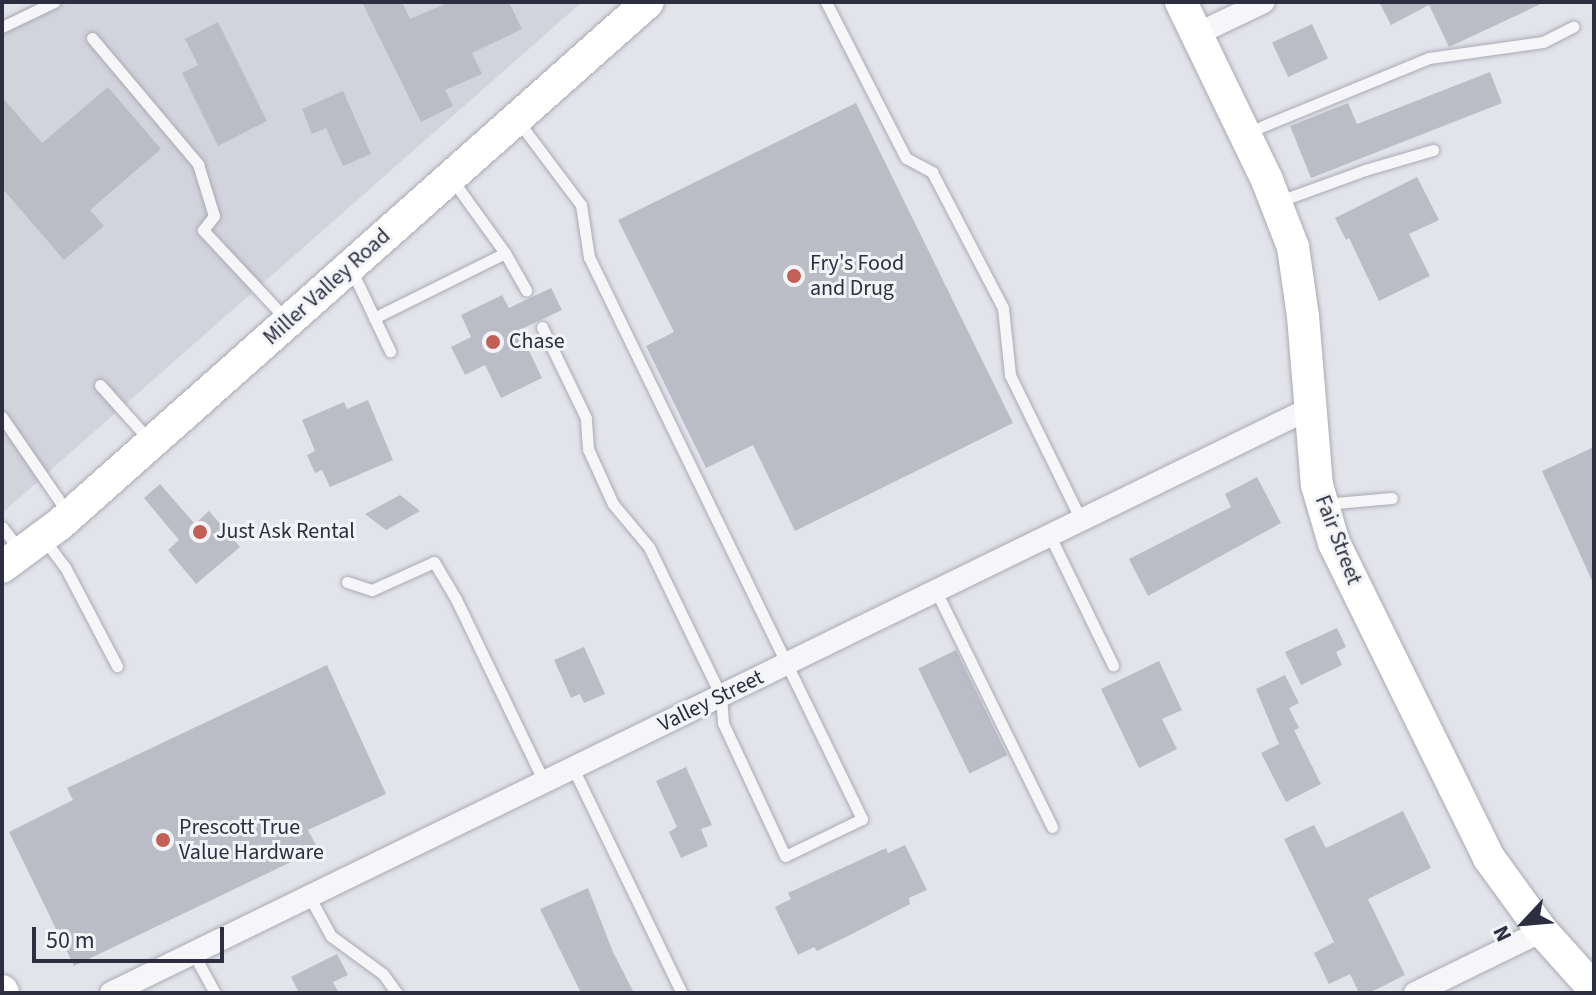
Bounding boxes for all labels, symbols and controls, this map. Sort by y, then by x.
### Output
street label: Miller Valley Road [258,223,396,351]
place label: Fry's Food and Drug [810,250,904,302]
marker: Fry's Food and Drug [785,267,803,285]
place label: Chase [509,329,565,355]
marker: Chase [484,333,502,351]
street label: Fair Street [1309,491,1367,589]
place label: Just Ask Rental [216,519,355,545]
marker: Just Ask Rental [191,523,209,541]
street label: Valley Street [654,664,768,738]
place label: Prescott True Value Hardware [179,814,324,866]
marker: Prescott True Value Hardware [154,831,172,849]
north arrow [1484,883,1564,963]
scale bar [36,911,228,961]
text: N [1485,920,1520,947]
text: 50 m [46,923,95,958]

